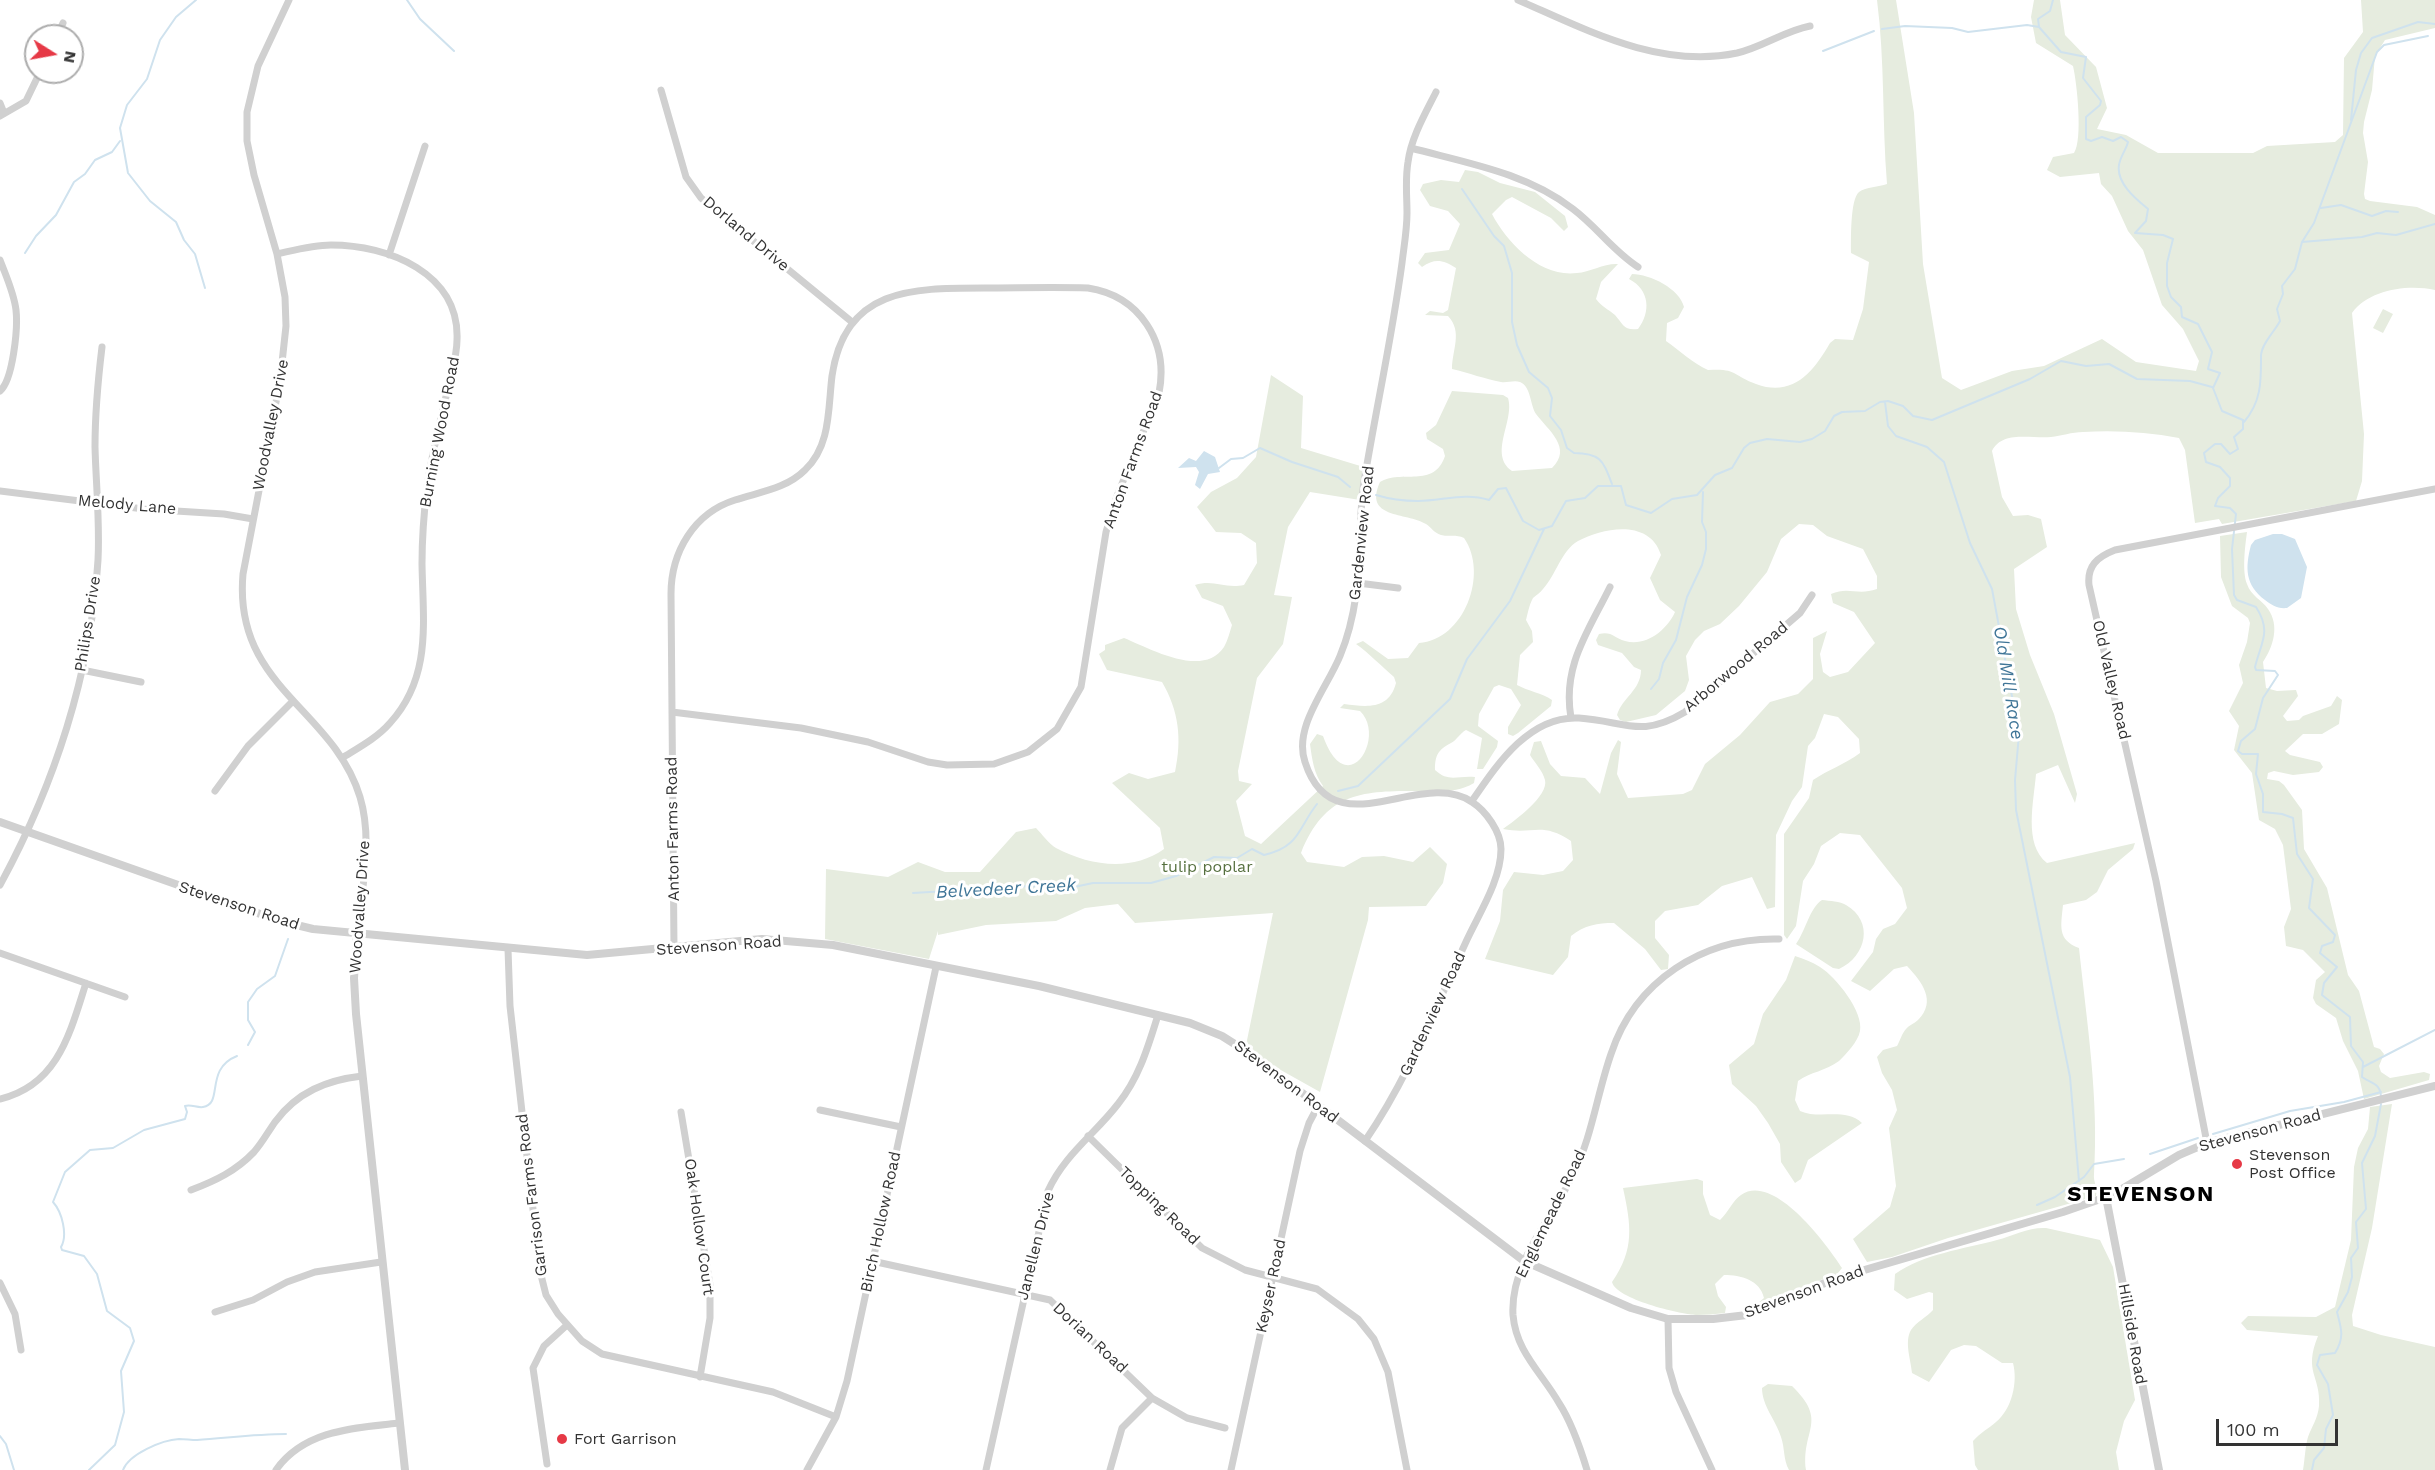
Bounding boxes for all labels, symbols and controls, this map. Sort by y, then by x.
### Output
north arrow [24,24,84,84]
text: N [60,50,81,65]
street label: Dorland Drive [699,192,793,276]
street label: Burning Wood Road [416,355,464,509]
street label: Woodvalley Drive [249,358,293,492]
street label: Anton Farms Road [1099,389,1167,531]
street label: Gardenview Road [1345,465,1379,601]
street label: Melody Lane [77,491,177,519]
street label: Philips Drive [71,575,105,673]
street label: Arborwood Road [1680,618,1792,716]
street label: Old Valley Road [2088,618,2134,742]
water label: Old Mill Race [1988,625,2028,741]
street label: Anton Farms Road [662,756,684,902]
street label: Woodvalley Drive [346,840,374,974]
park label: tulip poplar [1161,857,1253,877]
water label: Belvedeer Creek [935,875,1077,903]
street label: Stevenson Road [176,877,302,935]
street label: Stevenson Road [656,932,782,960]
street label: Gardenview Road [1396,949,1470,1079]
street label: Stevenson Road [1230,1036,1342,1128]
street label: Stevenson Road [2197,1105,2323,1157]
street label: Garrison Farms Road [512,1112,552,1278]
place label: Stevenson Post Office [2249,1145,2336,1183]
street label: Englemeade Road [1512,1147,1590,1281]
street label: Birch Hollow Road [857,1150,905,1294]
street label: Oak Hollow Court [680,1157,718,1297]
marker: Stevenson Post Office [2230,1157,2244,1171]
street label: Topping Road [1115,1163,1203,1249]
district label: STEVENSON [2067,1182,2215,1208]
street label: Janellen Drive [1013,1190,1059,1302]
street label: Keyser Road [1252,1237,1290,1335]
street label: Stevenson Road [1742,1261,1866,1323]
street label: Hillside Road [2114,1282,2150,1386]
street label: Dorian Road [1049,1298,1131,1378]
scale bar [2219,1407,2340,1445]
text: 100 m [2227,1419,2280,1440]
place label: Fort Garrison [574,1429,677,1449]
marker: Fort Garrison [555,1432,569,1446]

